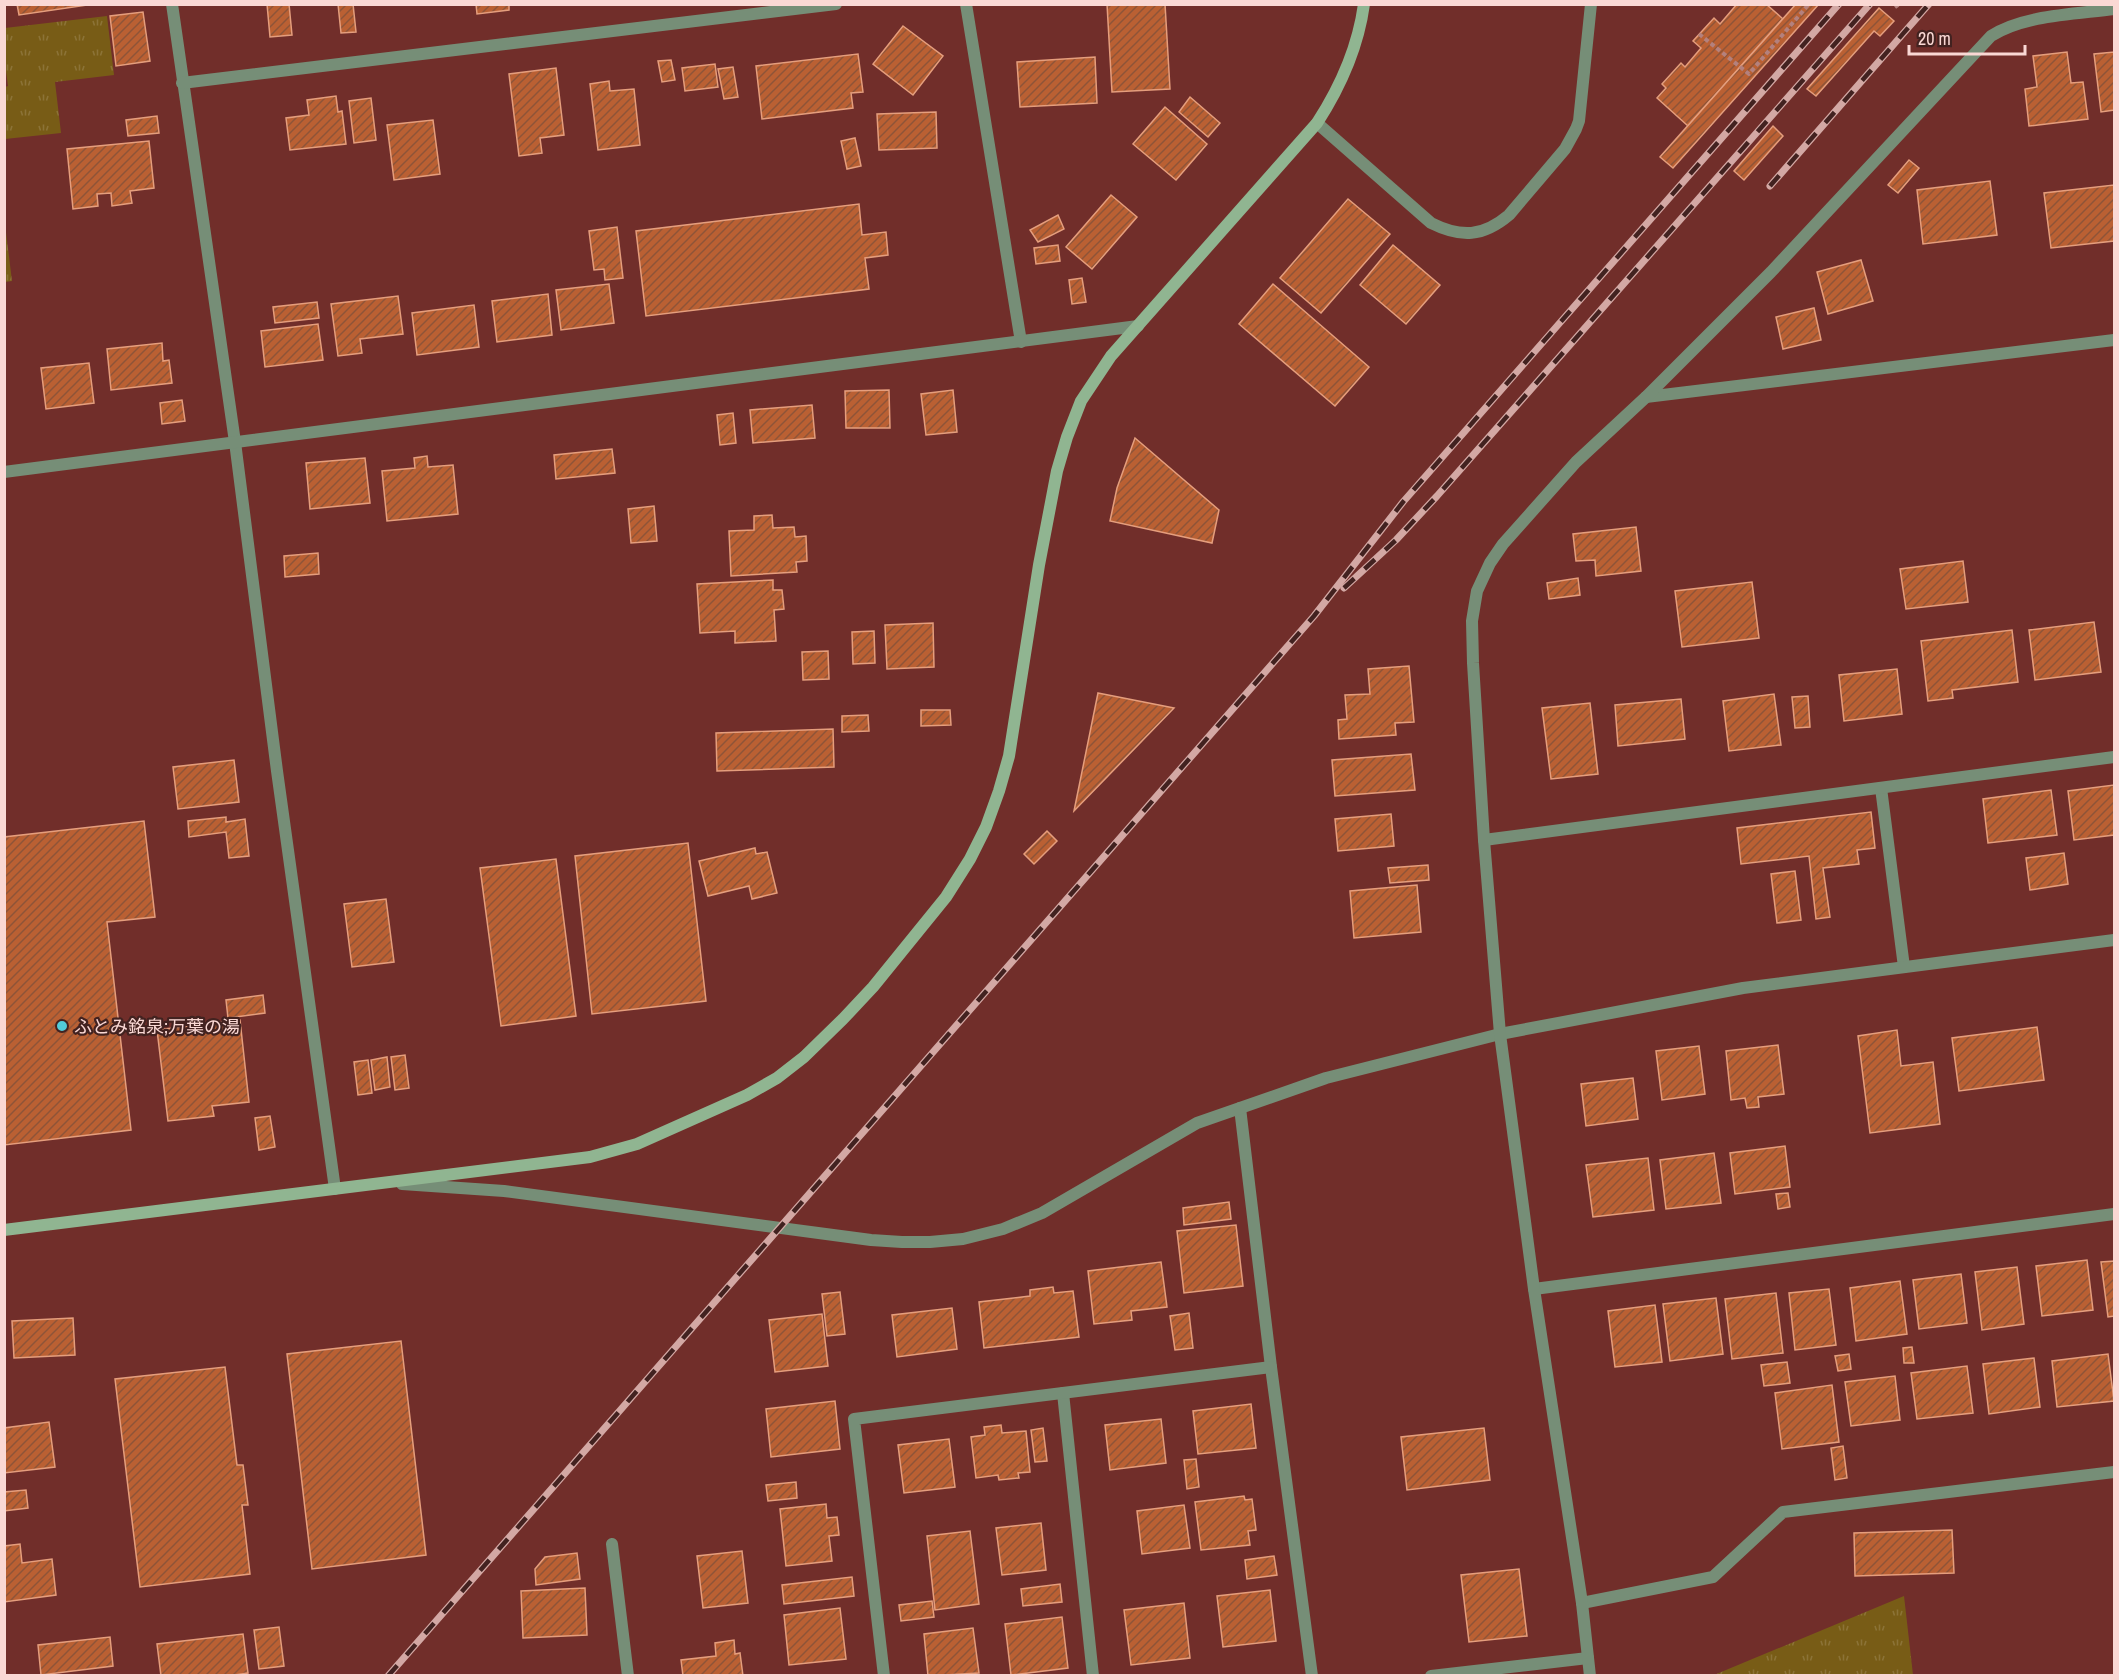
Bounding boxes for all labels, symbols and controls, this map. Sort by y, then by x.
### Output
scale bar [1909,18,2024,56]
text: 20 m [1918,26,1951,51]
place label: ふとみ銘泉;万葉の湯 [74,1014,240,1039]
marker: ふとみ銘泉;万葉の湯 [55,1019,69,1033]

